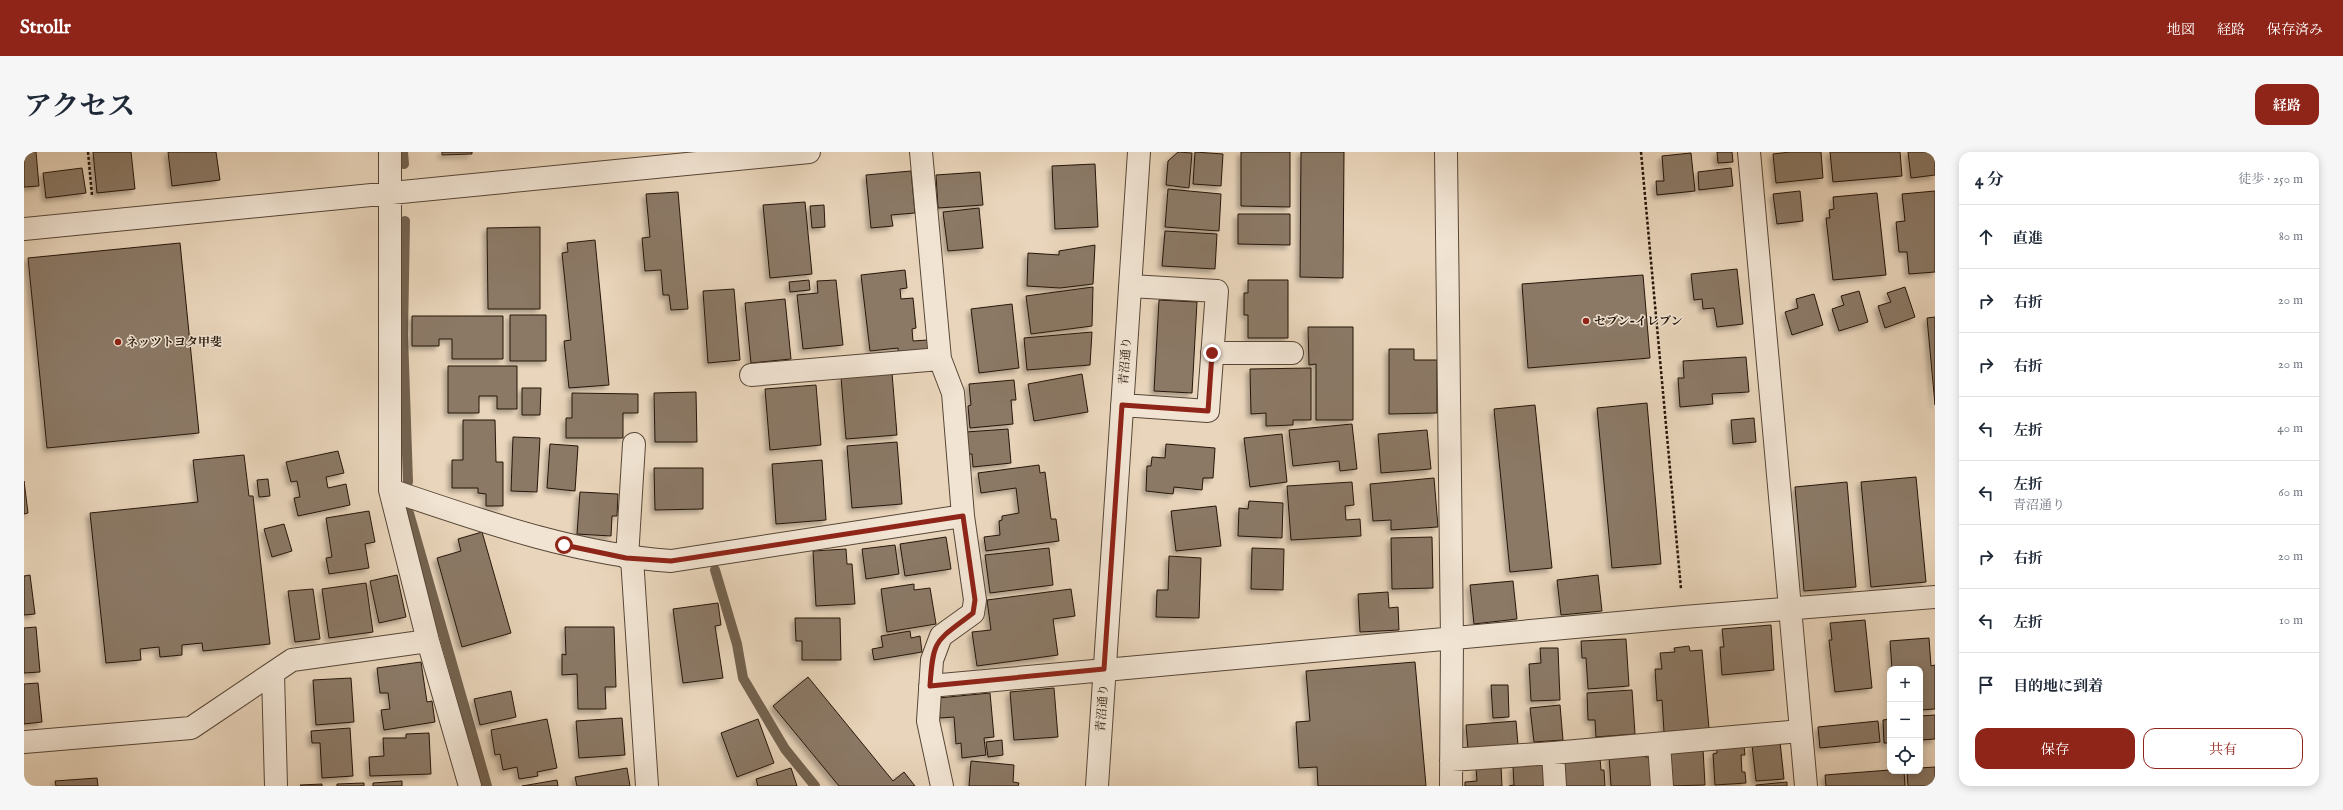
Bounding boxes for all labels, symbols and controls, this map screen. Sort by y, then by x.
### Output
text: Strollr [20,16,71,40]
text: 地図 [2167,21,2195,39]
text: 経路 [2217,21,2245,39]
text: 保存済み [2267,21,2323,39]
button: 経路 [2255,84,2319,125]
text: アクセス [24,90,135,125]
text: 4 分 [1975,170,2004,191]
text: 徒歩 · 250 m [2238,171,2303,188]
icon: ahead [1975,226,1997,248]
text: 80 m [2279,228,2303,245]
text: 直進 [2013,229,2043,248]
icon: right [1975,290,1997,312]
text: 20 m [2278,292,2303,309]
text: 右折 [2013,293,2043,312]
place label: セブン-イレブン [1594,314,1683,329]
marker: セブン-イレブン [1581,316,1591,326]
place label: ネッツトヨタ甲斐 [126,335,222,350]
marker: ネッツトヨタ甲斐 [113,337,123,347]
street label: 青沼通り [1116,337,1135,386]
route end [1203,344,1221,362]
icon: right [1975,354,1997,376]
text: 20 m [2278,356,2303,373]
text: 右折 [2013,357,2043,376]
icon: left [1975,418,1997,440]
text: 40 m [2277,420,2303,437]
text: 左折 [2013,421,2043,440]
text: 左折 [2013,475,2043,494]
icon: left [1975,482,1997,504]
text: 60 m [2278,484,2303,501]
text: 青沼通り [2013,497,2065,514]
route start [555,536,573,554]
icon: right [1975,546,1997,568]
text: 20 m [2278,548,2303,565]
text: 右折 [2013,549,2043,568]
icon: left [1975,610,1997,632]
text: 10 m [2279,612,2303,629]
text: 左折 [2013,613,2043,632]
map controls [1887,666,1923,774]
button: + [1887,666,1923,702]
icon: arrive [1975,674,1997,696]
text: 目的地に到着 [2013,677,2103,696]
street label: 青沼通り [1093,684,1112,733]
button: − [1887,702,1923,738]
button: 保存 [1975,728,2135,769]
button: 共有 [2143,728,2303,769]
button: locate [1887,738,1923,774]

